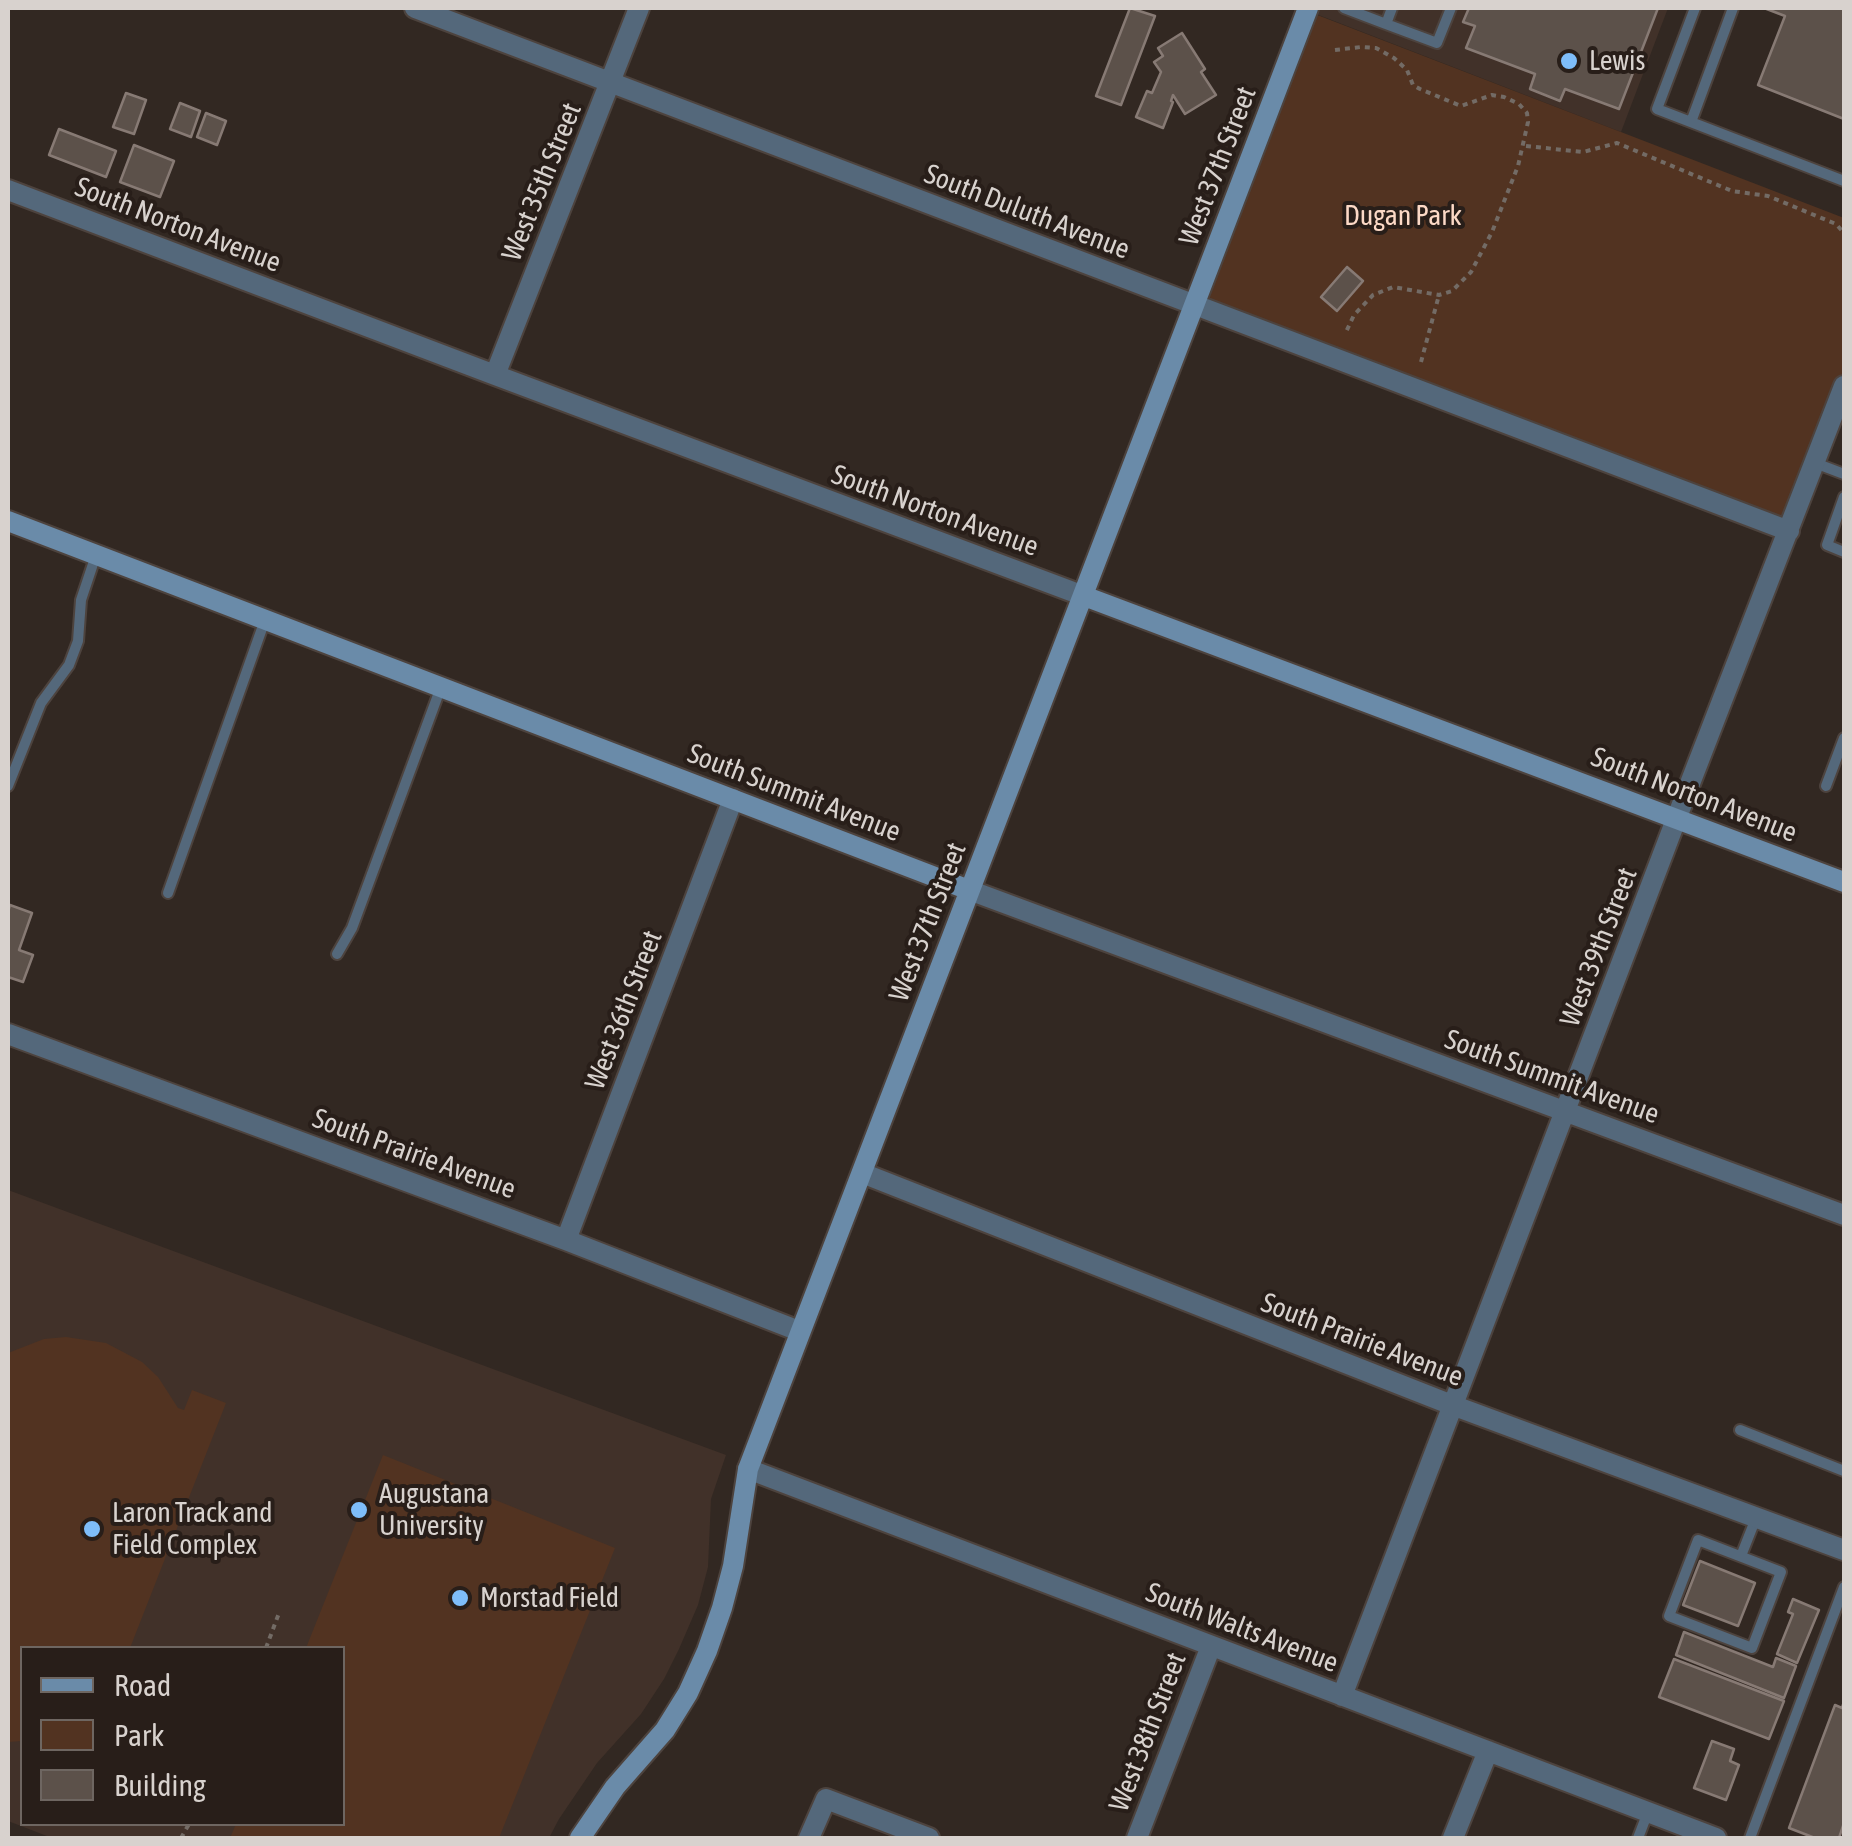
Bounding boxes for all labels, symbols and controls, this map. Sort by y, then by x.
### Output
place label: Lewis [1589,44,1645,78]
marker: Lewis [1558,50,1580,72]
street label: West 37th Street [1172,82,1264,250]
street label: West 35th Street [495,98,589,266]
street label: South Duluth Avenue [920,157,1134,267]
street label: South Norton Avenue [70,170,286,280]
park label: Dugan Park [1344,199,1462,233]
street label: South Norton Avenue [827,458,1043,564]
street label: South Summit Avenue [683,737,905,849]
street label: South Norton Avenue [1586,740,1802,850]
street label: West 37th Street [882,838,974,1006]
street label: West 39th Street [1553,863,1645,1031]
street label: West 36th Street [578,926,670,1094]
street label: South Summit Avenue [1440,1023,1664,1131]
street label: South Prairie Avenue [308,1102,520,1206]
street label: South Prairie Avenue [1256,1286,1468,1394]
place label: Augustana University [379,1477,489,1543]
place label: Laron Track and Field Complex [112,1496,272,1562]
marker: Augustana University [348,1499,370,1521]
marker: Laron Track and Field Complex [81,1518,103,1540]
street label: South Walts Avenue [1141,1576,1343,1680]
place label: Morstad Field [480,1581,619,1615]
marker: Morstad Field [449,1587,471,1609]
legend [20,1646,345,1826]
street label: West 38th Street [1102,1648,1194,1816]
text: Road [114,1668,171,1702]
text: Park [114,1718,164,1752]
text: Building [114,1768,206,1802]

